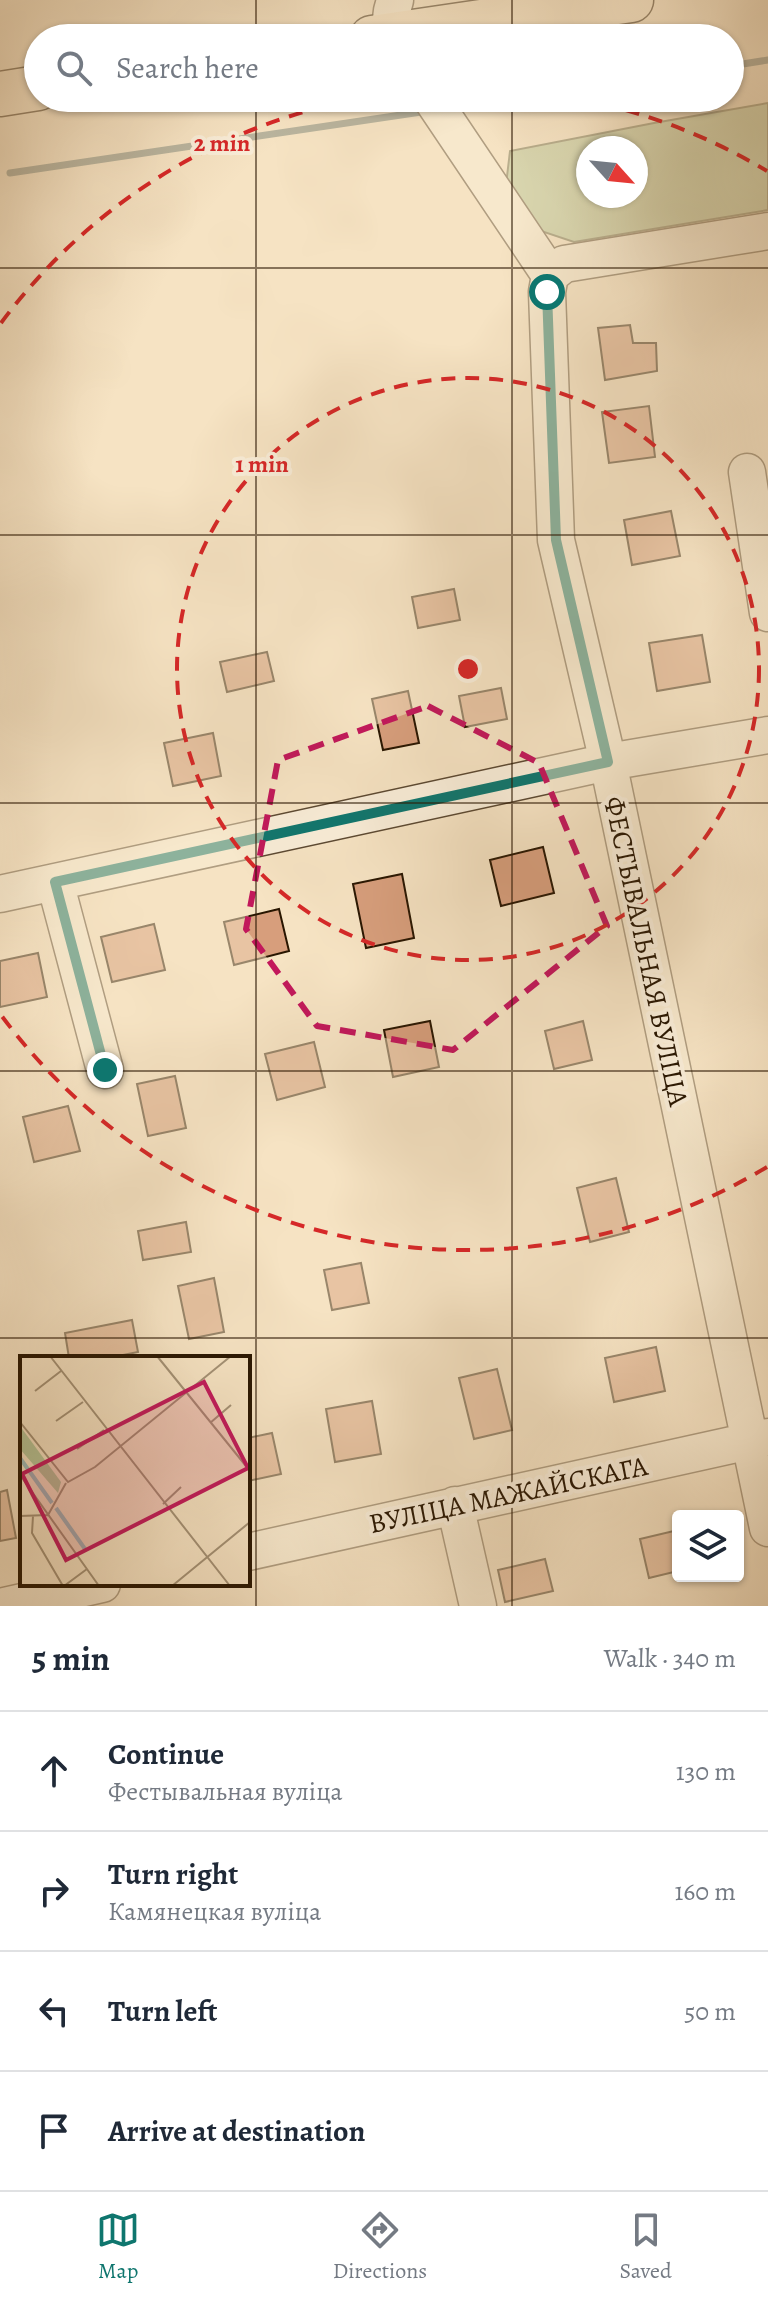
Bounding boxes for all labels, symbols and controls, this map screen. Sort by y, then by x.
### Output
search box [24,24,744,112]
icon: search [52,46,96,90]
text: Search here [116,48,259,88]
text: 2 min [194,127,251,159]
north arrow [576,136,648,208]
route start [529,274,565,310]
text: 1 min [235,448,289,480]
centre of rings [454,655,482,683]
street label: ФЕСТЫВАЛЬНАЯ ВУЛІЦА [595,793,698,1110]
route end [87,1052,123,1088]
inset map [20,1356,250,1586]
street label: ВУЛІЦА МАЖАЙСКАГА [365,1447,652,1543]
map controls [672,1510,744,1582]
button: layers [672,1510,744,1582]
text: 5 min [32,1635,110,1682]
text: Walk · 340 m [604,1641,736,1676]
text: Continue [108,1734,224,1774]
icon: ahead [32,1749,76,1793]
text: 130 m [676,1754,736,1789]
text: Фестывальная вуліца [108,1774,343,1809]
text: Turn right [108,1854,238,1894]
icon: right [32,1869,76,1913]
text: 160 m [674,1874,736,1909]
text: Камянецкая вуліца [108,1894,321,1929]
icon: left [32,1989,76,2033]
text: Turn left [108,1991,217,2031]
text: 50 m [684,1994,736,2029]
icon: arrive [32,2109,76,2153]
text: Arrive at destination [108,2111,365,2151]
tab: Map [96,2208,140,2286]
tab: Directions [333,2208,427,2286]
tab: Saved [620,2208,672,2286]

